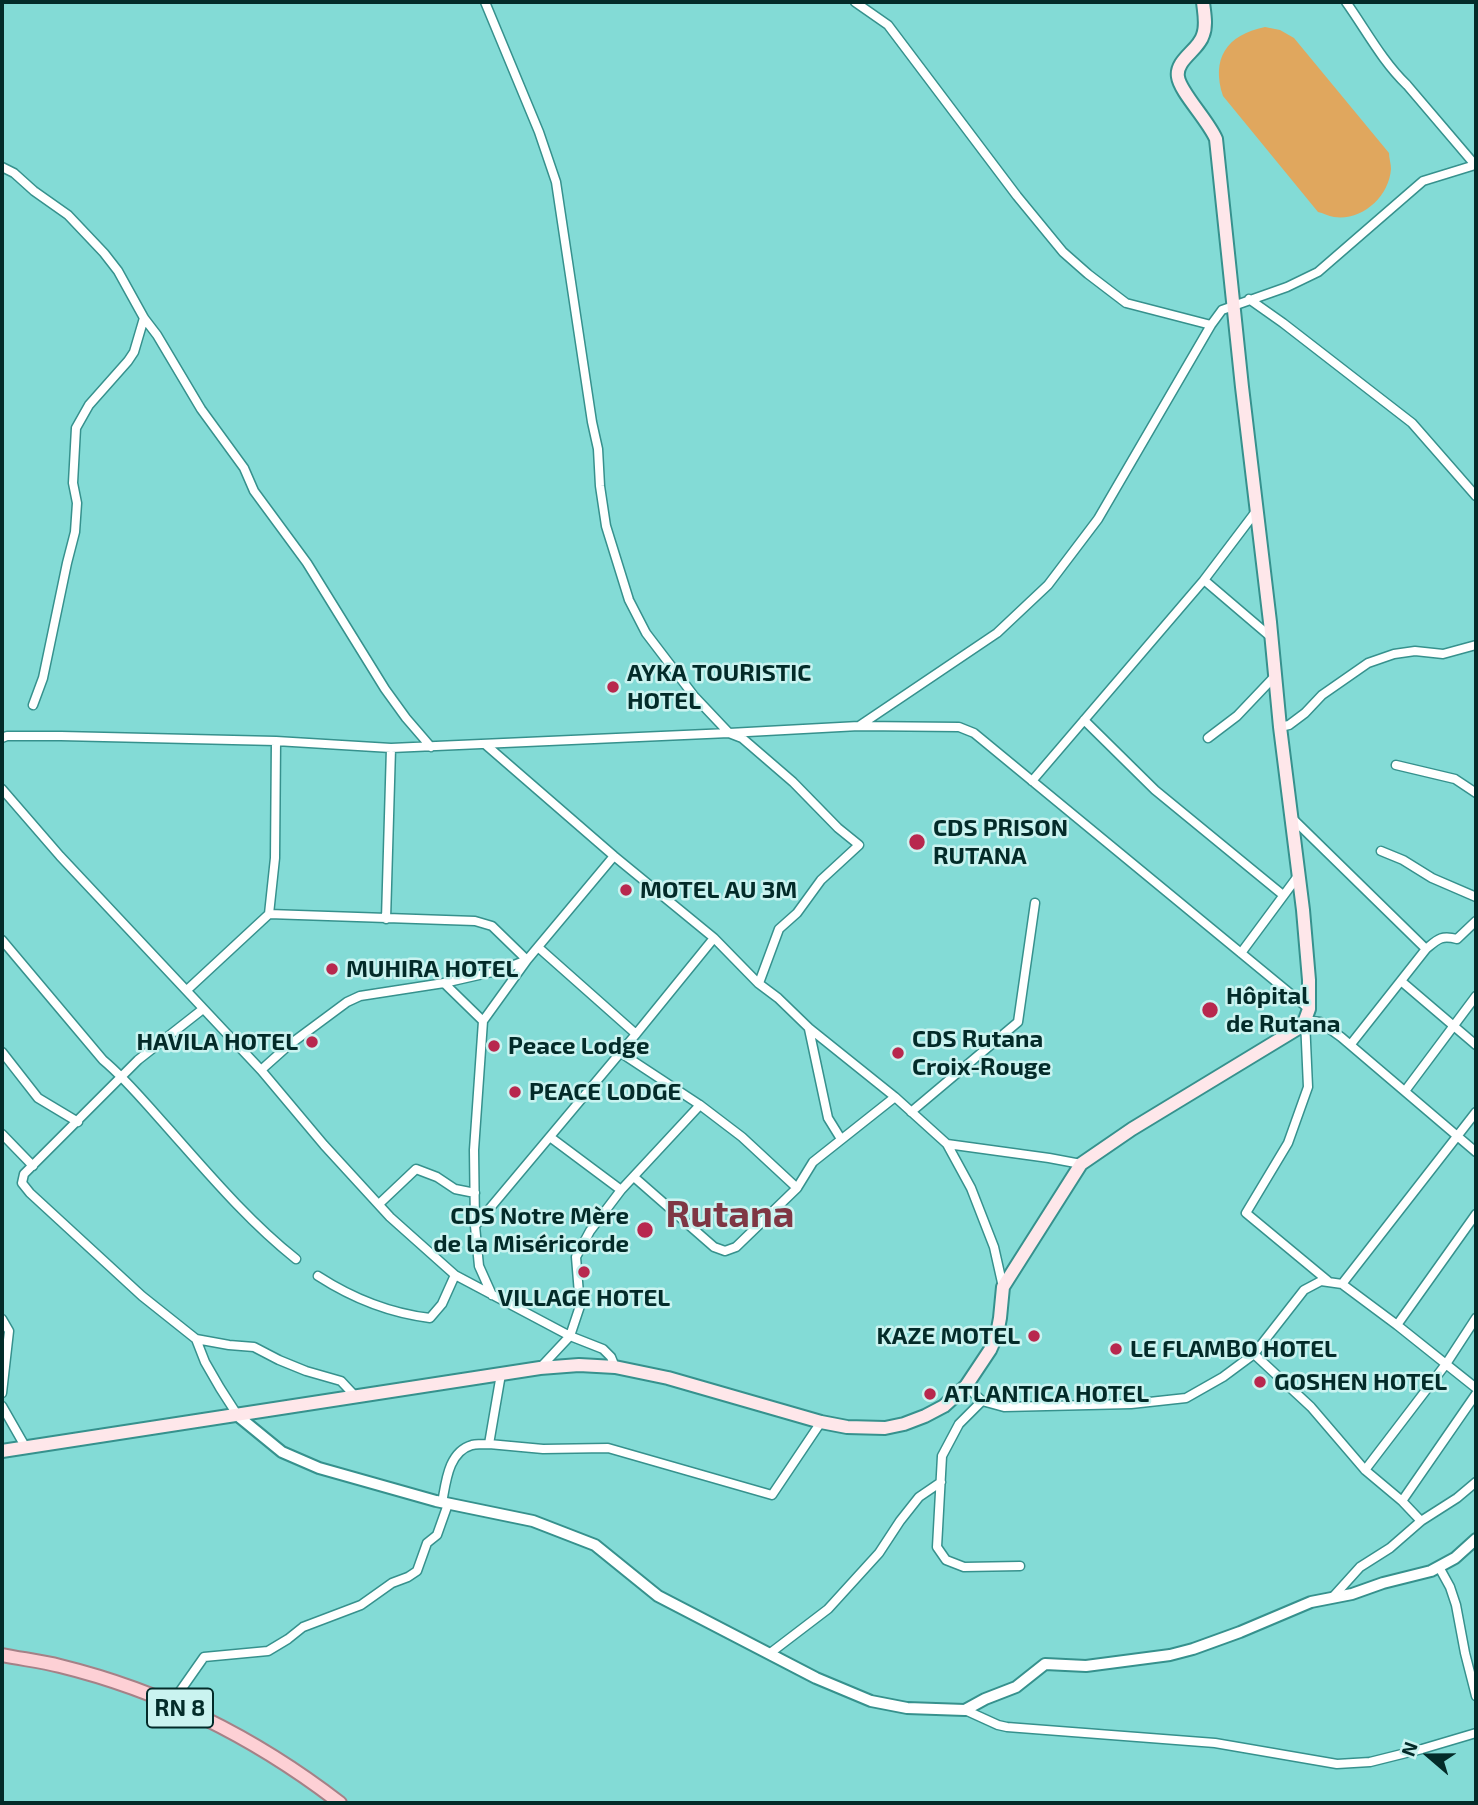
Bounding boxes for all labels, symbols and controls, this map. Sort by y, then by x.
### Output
place label: AYKA TOURISTIC HOTEL [627,659,811,715]
marker: AYKA TOURISTIC HOTEL [605,679,621,695]
place label: CDS PRISON RUTANA [933,814,1068,870]
marker: CDS PRISON RUTANA [907,832,927,852]
place label: MOTEL AU 3M [640,876,797,904]
marker: MOTEL AU 3M [618,882,634,898]
place label: MUHIRA HOTEL [346,955,518,983]
marker: MUHIRA HOTEL [324,961,340,977]
place label: Hôpital de Rutana [1226,982,1340,1038]
marker: Hôpital de Rutana [1200,1000,1220,1020]
place label: CDS Rutana Croix-Rouge [912,1025,1051,1081]
place label: HAVILA HOTEL [136,1028,298,1056]
place label: Peace Lodge [508,1032,649,1060]
marker: HAVILA HOTEL [304,1034,320,1050]
marker: Peace Lodge [486,1038,502,1054]
marker: CDS Rutana Croix-Rouge [890,1045,906,1061]
place label: PEACE LODGE [529,1078,681,1106]
marker: PEACE LODGE [507,1084,523,1100]
district label: Rutana [666,1191,794,1237]
place label: CDS Notre Mère de la Miséricorde [433,1202,629,1258]
marker: CDS Notre Mère de la Miséricorde [635,1220,655,1240]
marker: VILLAGE HOTEL [576,1264,592,1280]
place label: VILLAGE HOTEL [498,1284,670,1312]
place label: KAZE MOTEL [877,1322,1020,1350]
marker: KAZE MOTEL [1026,1328,1042,1344]
place label: LE FLAMBO HOTEL [1130,1335,1337,1363]
marker: LE FLAMBO HOTEL [1108,1341,1124,1357]
place label: GOSHEN HOTEL [1274,1368,1447,1396]
marker: GOSHEN HOTEL [1252,1374,1268,1390]
place label: ATLANTICA HOTEL [944,1380,1149,1408]
marker: ATLANTICA HOTEL [922,1386,938,1402]
road number: RN 8 [147,1688,213,1728]
north arrow [1394,1721,1464,1791]
text: N [1396,1738,1422,1759]

